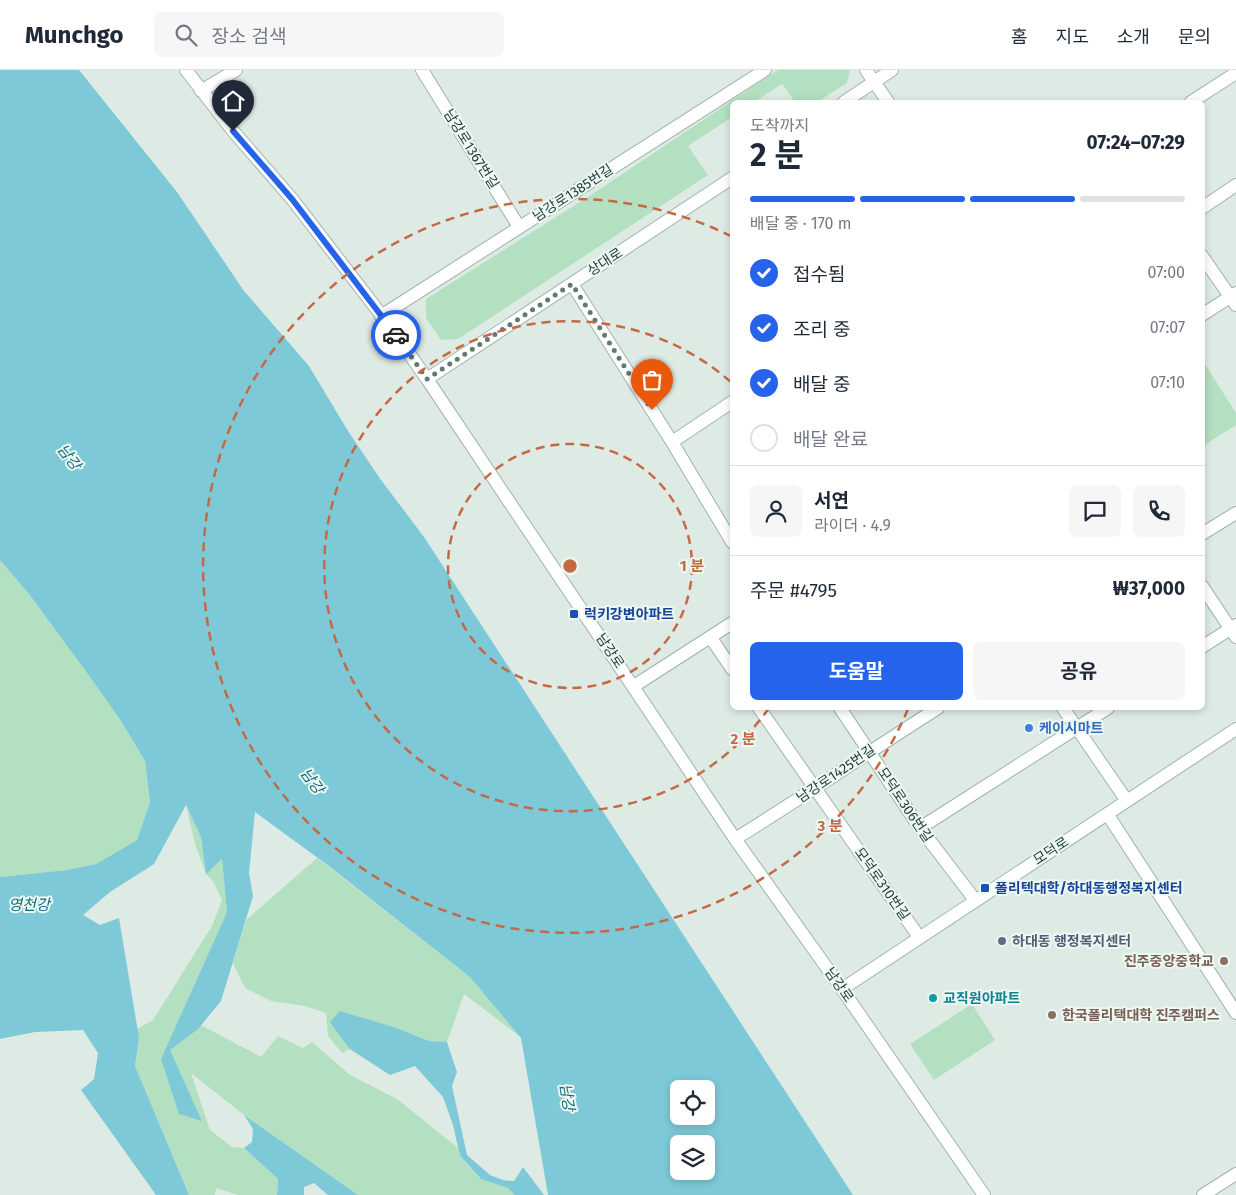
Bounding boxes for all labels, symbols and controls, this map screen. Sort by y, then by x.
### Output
search box [154,12,504,57]
text: Munchgo [25,21,124,49]
icon: search [172,21,200,49]
text: 장소 검색 [212,25,286,48]
text: 홈 [1011,26,1028,48]
text: 지도 [1056,26,1089,48]
text: 소개 [1117,26,1150,48]
text: 문의 [1178,26,1211,48]
pin [212,80,254,131]
icon: home [219,87,247,115]
street label: 남강로1367번길 [440,106,502,192]
text: 도착까지 [750,116,809,135]
text: 07:24–07:29 [1086,131,1185,154]
text: 2 분 [750,136,804,174]
street label: 남강로1385번길 [530,161,616,225]
text: 배달 중 · 170 m [750,214,851,233]
street label: 상대로 [584,244,626,280]
icon: check [750,259,778,287]
text: 접수됨 [793,263,845,286]
text: 07:00 [1148,263,1185,282]
courier [371,310,421,360]
icon: check [750,314,778,342]
text: 조리 중 [793,318,850,341]
text: 07:07 [1150,318,1185,337]
icon: car [382,321,410,349]
pin [631,359,673,410]
icon: bag [638,366,666,394]
icon: check [750,369,778,397]
text: 배달 중 [793,373,850,396]
text: 07:10 [1150,373,1185,392]
text: 배달 완료 [793,428,868,451]
water label: 남강 [54,441,86,475]
button: person [750,485,802,537]
button: chat [1069,485,1121,537]
button: phone [1133,485,1185,537]
text: 서연 [814,489,849,512]
text: 라이더 · 4.9 [814,516,891,535]
centre of rings [561,557,579,575]
text: 1 분 [680,557,704,575]
text: ₩37,000 [1113,577,1185,600]
text: 주문 #4795 [750,579,837,602]
place label: 럭키강변아파트 [584,606,674,623]
marker: 럭키강변아파트 [568,608,580,620]
street label: 남강로 [592,630,628,672]
button: 도움말 [750,642,963,700]
button: 공유 [973,642,1185,700]
place label: 케이시마트 [1039,720,1104,737]
marker: 케이시마트 [1023,722,1035,734]
text: 2 분 [730,730,756,748]
street label: 남강로1425번길 [793,741,879,807]
street label: 모덕로306번길 [874,764,936,846]
water label: 남강 [297,765,329,799]
text: 3 분 [816,817,843,835]
street label: 모덕로 [1030,833,1072,869]
street label: 모덕로310번길 [851,844,913,924]
place label: 폴리텍대학/하대동행정복지센터 [995,880,1183,897]
marker: 폴리텍대학/하대동행정복지센터 [979,882,991,894]
water label: 영천강 [8,896,52,914]
place label: 하대동 행정복지센터 [1012,933,1131,950]
marker: 하대동 행정복지센터 [996,935,1008,947]
place label: 진주중앙중학교 [1124,953,1214,970]
marker: 진주중앙중학교 [1218,955,1230,967]
street label: 남강로 [821,964,857,1006]
place label: 교직원아파트 [943,990,1020,1007]
marker: 교직원아파트 [927,992,939,1004]
place label: 한국폴리택대학 진주캠퍼스 [1062,1007,1220,1024]
marker: 한국폴리택대학 진주캠퍼스 [1046,1009,1058,1021]
map controls [670,1080,715,1180]
button: locate [670,1080,715,1125]
water label: 남강 [556,1082,578,1114]
button: layers [670,1135,715,1180]

